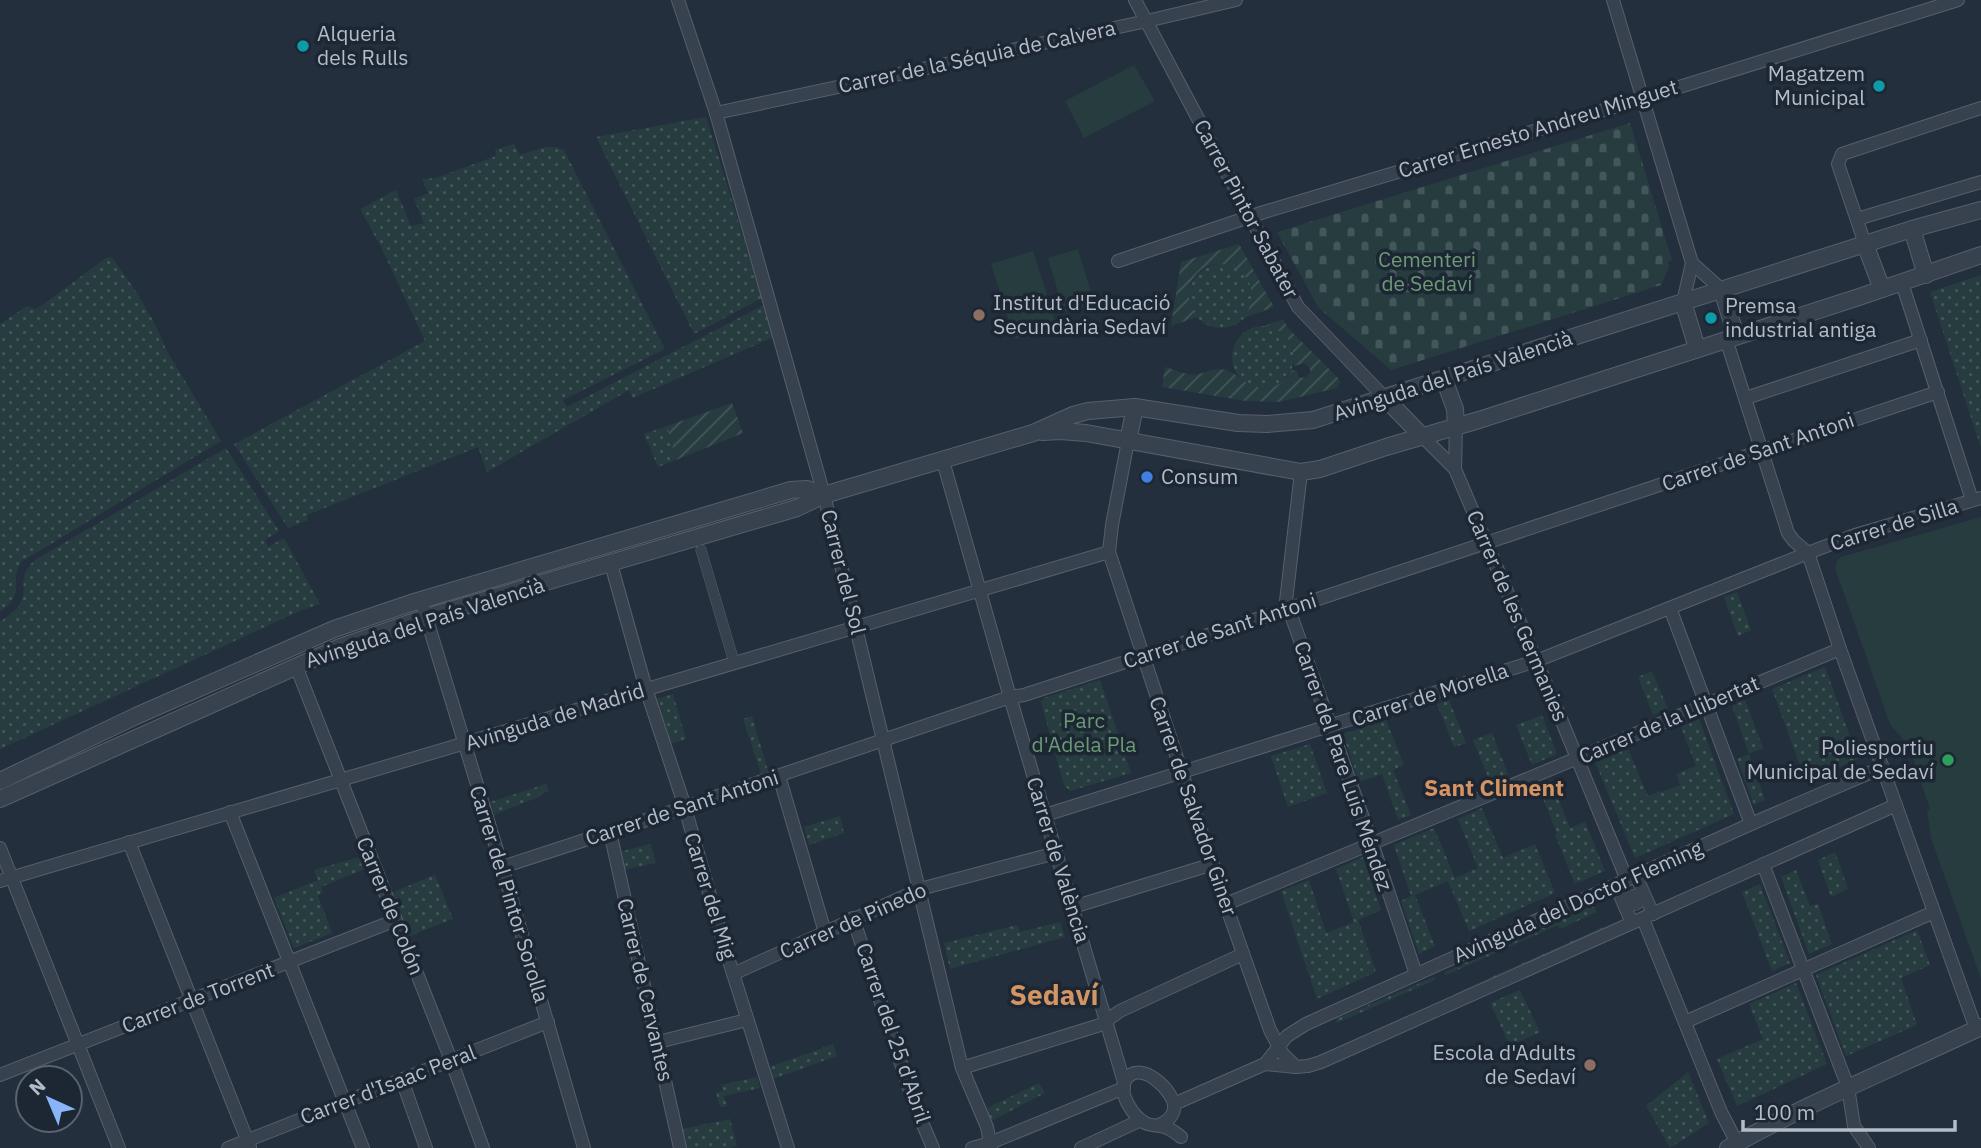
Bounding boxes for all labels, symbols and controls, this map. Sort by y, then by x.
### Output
street label: Carrer de la Séquia de Calvera [836,13,1118,99]
place label: Alqueria dels Rulls [317,19,409,71]
marker: Alqueria dels Rulls [295,38,311,54]
place label: Magatzem Municipal [1768,59,1865,111]
street label: Carrer Ernesto Andreu Minguet [1395,72,1681,184]
marker: Magatzem Municipal [1871,78,1887,94]
street label: Carrer Pintor Sabater [1188,114,1306,303]
park label: Cementeri de Sedaví [1378,245,1476,297]
place label: Institut d'Educació Secundària Sedaví [993,288,1170,340]
place label: Premsa industrial antiga [1725,291,1877,343]
marker: Institut d'Educació Secundària Sedaví [971,307,987,323]
marker: Premsa industrial antiga [1703,310,1719,326]
street label: Avinguda del País Valencià [1330,323,1576,427]
street label: Carrer de Sant Antoni [1658,405,1858,497]
place label: Consum [1161,462,1238,490]
marker: Consum [1139,469,1155,485]
street label: Carrer de Silla [1826,491,1961,557]
street label: Carrer del Sol [815,506,873,637]
street label: Carrer de les Germanies [1461,506,1575,726]
street label: Avinguda del País Valencià [302,570,548,674]
street label: Carrer de Sant Antoni [1119,586,1320,675]
street label: Carrer del Pare Luis Méndez [1288,637,1400,895]
street label: Carrer de Morella [1348,656,1511,733]
street label: Carrer de la Llibertat [1574,668,1763,770]
street label: Avinguda de Madrid [462,675,648,757]
street label: Carrer de Salvador Giner [1143,692,1245,919]
park label: Parc d'Adela Pla [1032,706,1136,758]
place label: Poliesportiu Municipal de Sedaví [1747,733,1934,785]
marker: Poliesportiu Municipal de Sedaví [1940,752,1956,768]
street label: Carrer de Sant Antoni [581,763,782,852]
district label: Sant Climent [1424,772,1564,802]
street label: Carrer de València [1020,773,1097,946]
street label: Carrer del Pintor Sorolla [464,782,556,1006]
street label: Carrer del Mig [678,829,744,963]
street label: Carrer de Colón [350,832,431,979]
street label: Avinguda del Doctor Fleming [1449,833,1707,969]
street label: Carrer de Pinedo [775,875,930,965]
street label: Carrer de Cervantes [611,895,681,1084]
street label: Carrer del 25 d'Abril [850,939,938,1127]
street label: Carrer de Torrent [117,955,278,1039]
district label: Sedaví [1010,976,1099,1013]
street label: Carrer d'Isaac Peral [296,1038,480,1130]
place label: Escola d'Adults de Sedaví [1432,1038,1576,1090]
marker: Escola d'Adults de Sedaví [1582,1057,1598,1073]
north arrow [14,1064,84,1134]
text: N [24,1073,50,1100]
scale bar [1743,1088,1955,1132]
text: 100 m [1754,1098,1815,1126]

